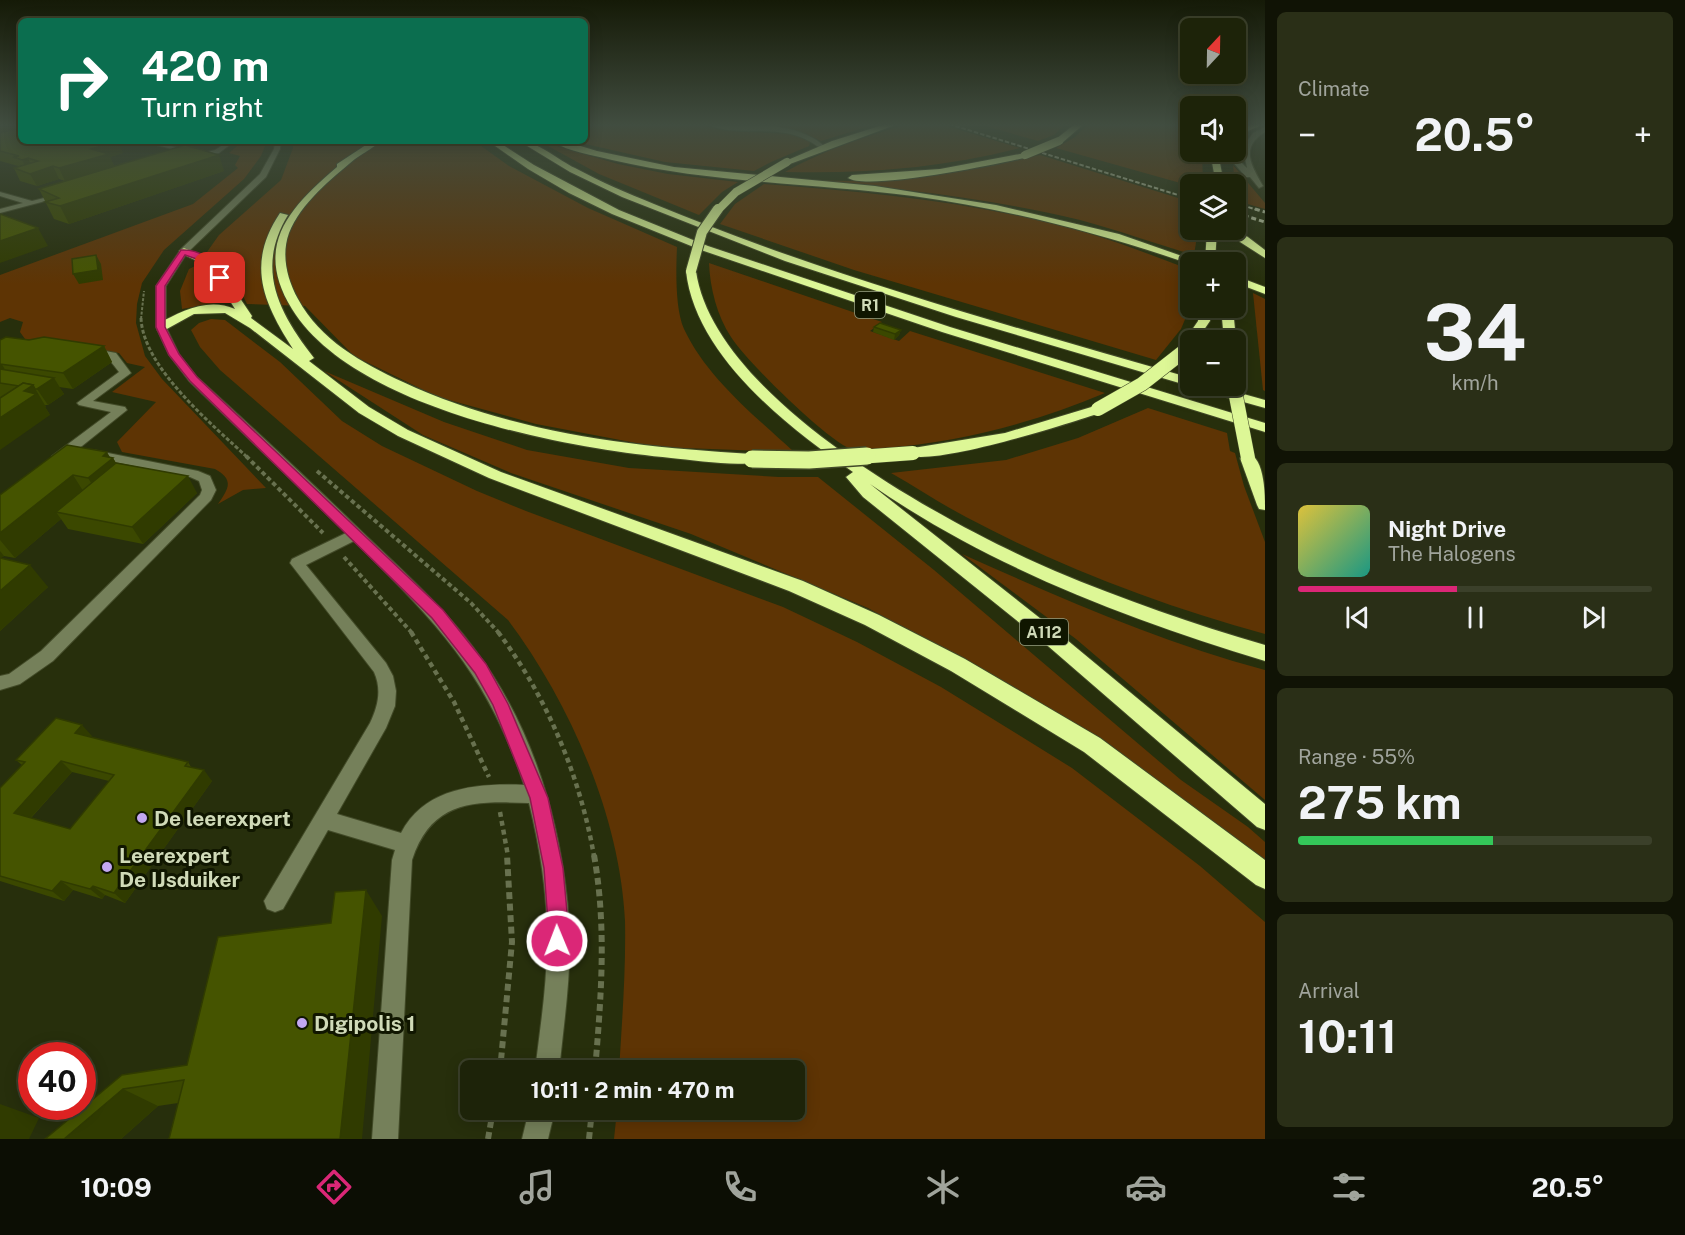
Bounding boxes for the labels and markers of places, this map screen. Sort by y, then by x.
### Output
pin [194,252,245,303]
place label: De leerexpert [154,806,291,831]
marker: De leerexpert [135,811,149,825]
place label: Leerexpert De IJsduiker [119,843,241,892]
marker: Leerexpert De IJsduiker [100,860,114,874]
place label: Digipolis 1 [314,1011,415,1036]
marker: Digipolis 1 [295,1016,309,1030]

